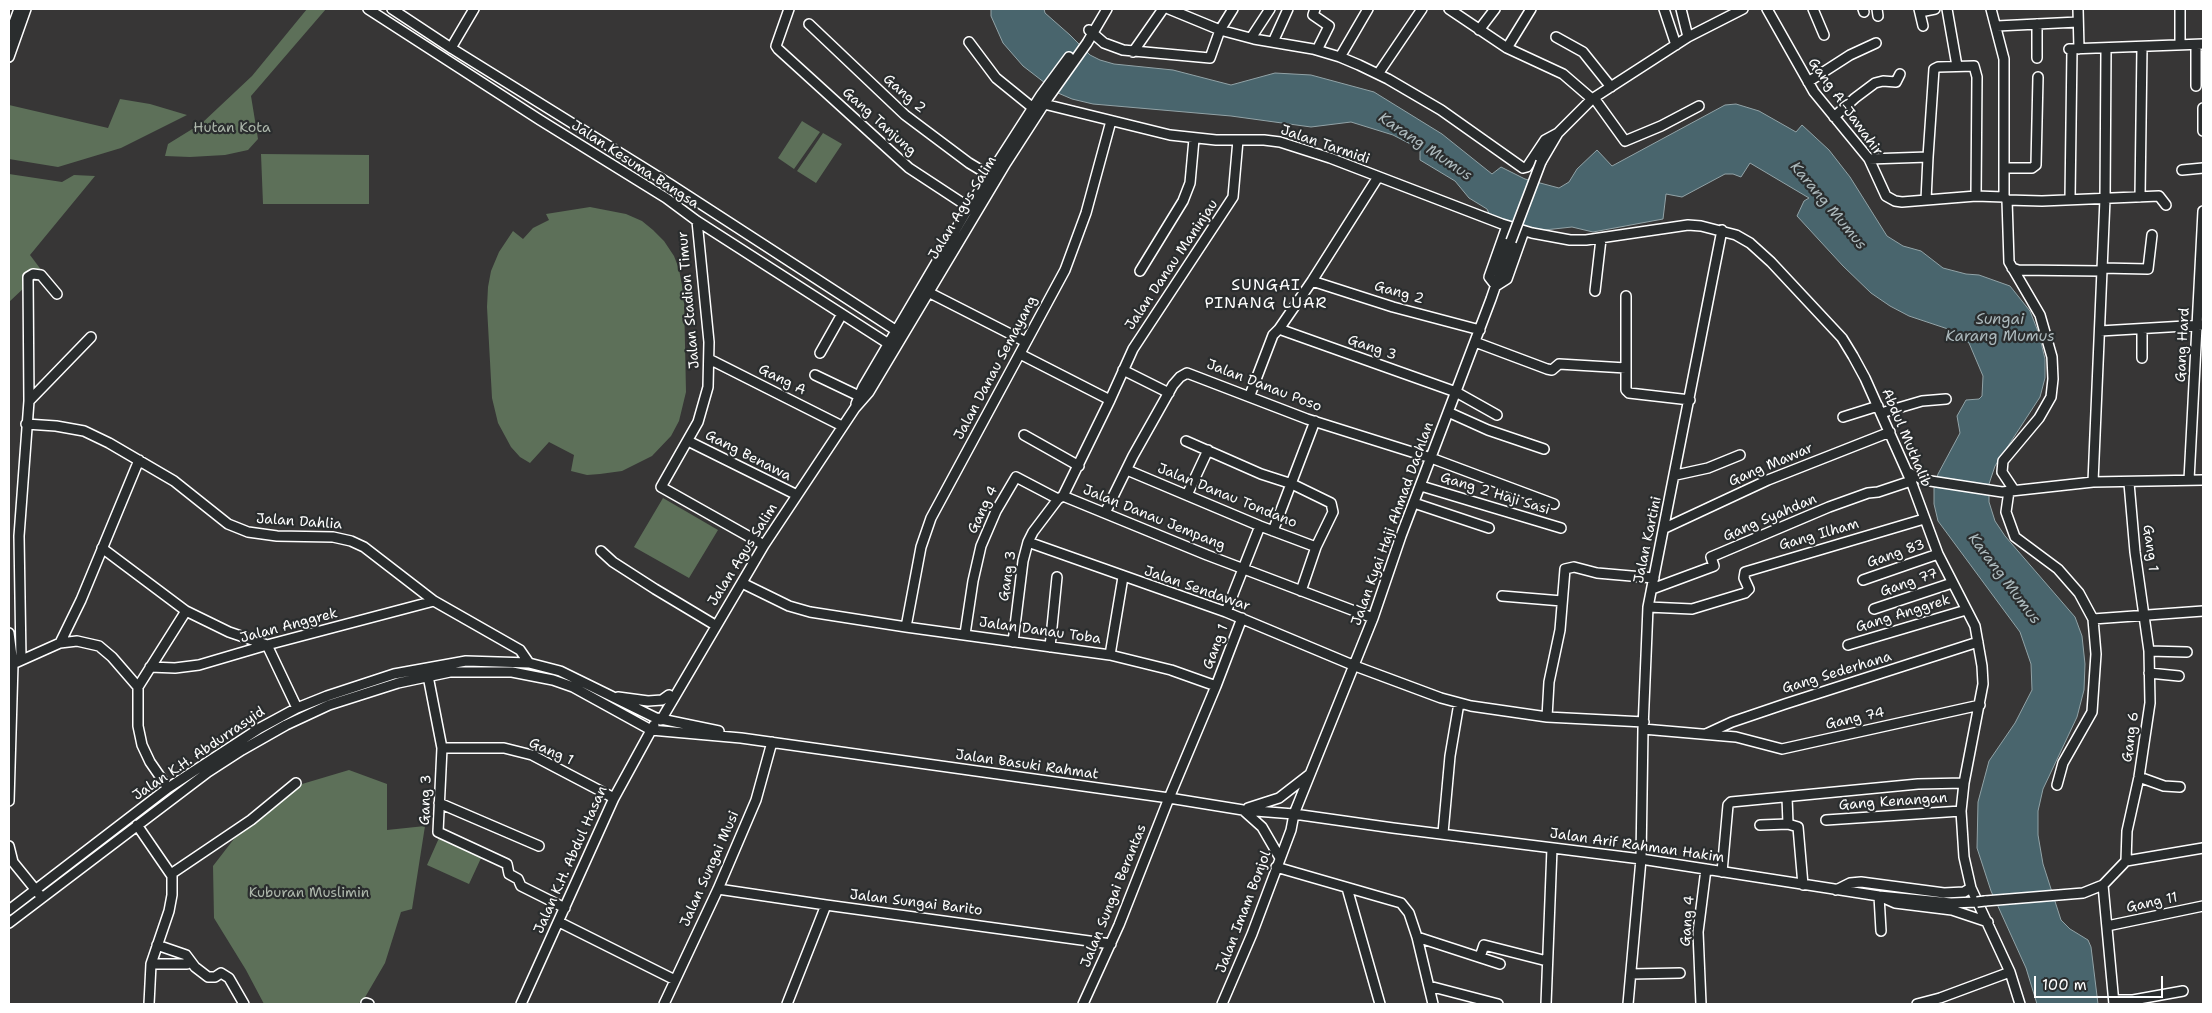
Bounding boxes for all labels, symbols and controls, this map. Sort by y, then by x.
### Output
street label: Gang Al-Jawahir [1804,55,1886,159]
street label: Gang 2 [879,71,929,117]
street label: Gang Tanjung [838,84,920,160]
water label: Karang Mumus [1375,109,1475,185]
street label: Jalan Kesuma Bangsa [568,117,702,213]
park label: Hutan Kota [193,120,271,136]
street label: Jalan Tarmidi [1278,122,1372,168]
street label: Jalan Agus Salim [925,153,1001,263]
water label: Karang Mumus [1786,158,1870,254]
street label: Jalan Danau Maninjau [1122,197,1222,333]
street label: Jalan Stadion Timur [675,230,703,370]
district label: SUNGAI PINANG LUAR [1203,276,1329,314]
street label: Gang 2 [1372,278,1426,308]
street label: Jalan Danau Semayang [951,293,1041,443]
street label: Gang Hard [2173,307,2193,383]
water label: Sungai Karang Mumus [1945,311,2055,346]
street label: Gang 3 [1345,332,1399,364]
street label: Jalan Danau Poso [1204,356,1324,416]
street label: Gang A [755,361,809,399]
street label: Abdul Muthalib [1878,386,1934,490]
street label: Jalan Kyai Haji Ahmad Dachlan [1348,420,1438,628]
street label: Gang Benawa [702,427,794,485]
street label: Gang Mawar [1726,440,1816,490]
street label: Jalan Danau Tondano [1155,460,1299,532]
street label: Gang 2 Haji Sasi [1438,469,1552,519]
street label: Jalan Danau Jempang [1080,482,1228,554]
street label: Gang 4 [964,483,1002,537]
street label: Gang Syahdan [1721,491,1819,545]
street label: Jalan Kartini [1631,495,1665,585]
street label: Jalan Agus Salim [705,501,781,609]
street label: Jalan Dahlia [256,511,342,533]
street label: Gang Ilham [1777,516,1861,554]
street label: Gang 1 [2139,524,2161,572]
water label: Karang Mumus [1964,530,2044,628]
street label: Gang 83 [1865,536,1927,572]
street label: Gang 3 [996,550,1020,602]
street label: Jalan Sendawar [1142,563,1252,615]
street label: Gang 77 [1878,565,1940,601]
street label: Gang Anggrek [1854,592,1952,636]
street label: Jalan Anggrek [238,605,340,647]
street label: Jalan Danau Toba [978,614,1102,648]
street label: Gang 1 [1200,622,1232,672]
street label: Gang Sederhana [1780,648,1894,698]
street label: Jalan K.H. Abdurrasyid [130,703,268,805]
street label: Gang 74 [1824,705,1886,733]
street label: Gang 6 [2119,711,2143,763]
street label: Gang 1 [526,735,576,769]
street label: Jalan Basuki Rahmat [954,747,1100,783]
street label: Gang 3 [417,774,435,826]
street label: Jalan K.H. Abdul Hasan [531,784,611,936]
street label: Gang Kenangan [1838,790,1948,814]
street label: Jalan Sungai Musi [677,809,743,929]
street label: Jalan Sungai Berantas [1078,822,1150,970]
street label: Jalan Arif Rahman Hakim [1549,825,1725,867]
street label: Jalan Imam Bonjol [1213,849,1275,975]
park label: Kuburan Muslimin [249,885,369,901]
street label: Jalan Sungai Barito [849,887,983,919]
street label: Gang 11 [2125,889,2179,917]
street label: Gang 4 [1677,895,1699,947]
scale bar [2037,966,2166,998]
text: 100 m [2042,975,2087,995]

